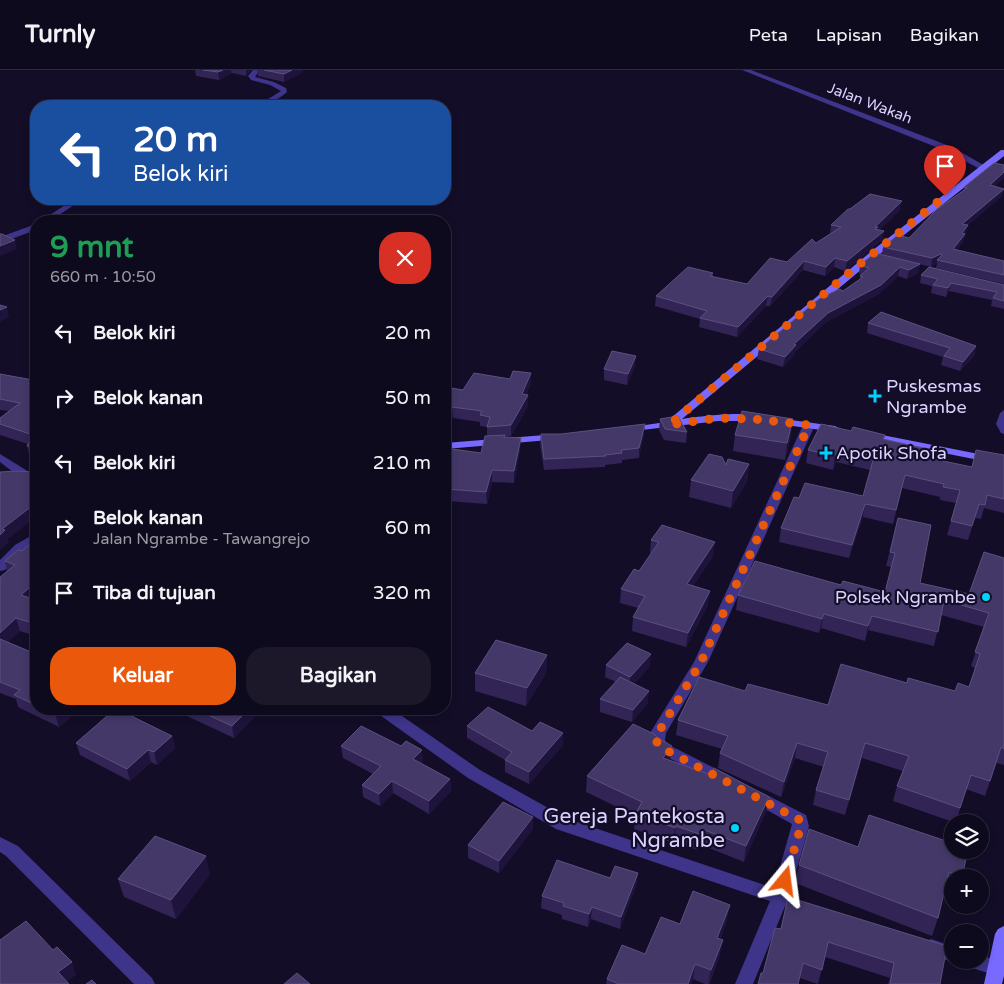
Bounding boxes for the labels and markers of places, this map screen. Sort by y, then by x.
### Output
pin [924,145,966,196]
place label: Puskesmas Ngrambe [886,375,981,418]
marker: Puskesmas Ngrambe [868,389,882,403]
place label: Apotik Shofa [836,442,947,464]
marker: Apotik Shofa [820,447,832,459]
place label: Polsek Ngrambe [835,586,976,608]
marker: Polsek Ngrambe [980,591,992,603]
place label: Gereja Pantekosta Ngrambe [543,804,725,853]
marker: Gereja Pantekosta Ngrambe [729,822,741,834]

